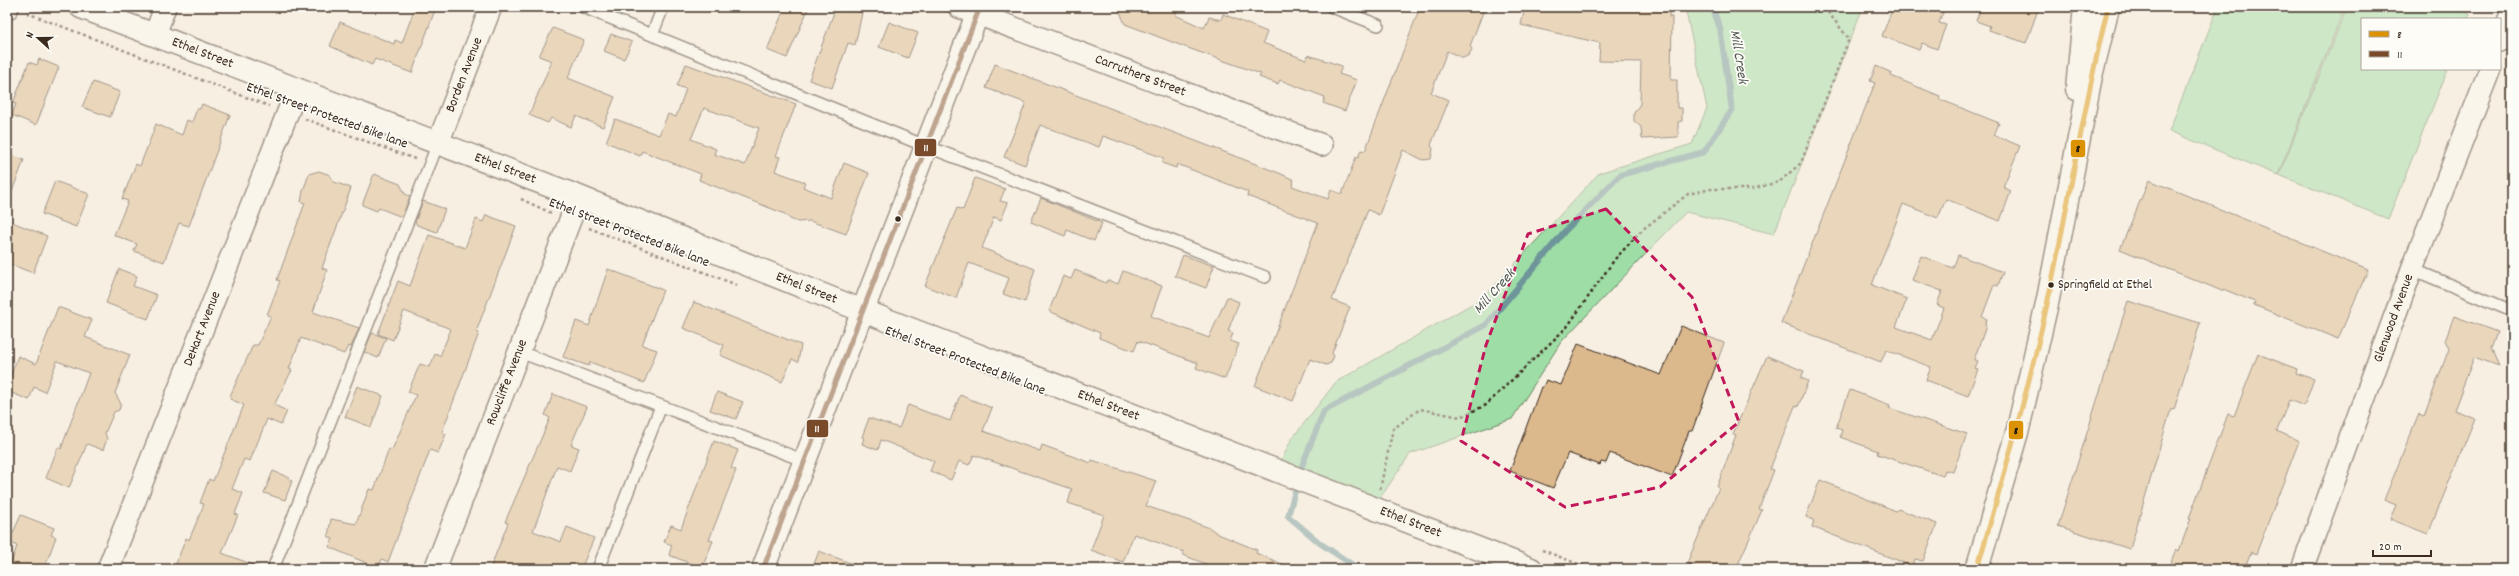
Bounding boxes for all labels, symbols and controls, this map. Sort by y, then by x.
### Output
north arrow [18,18,58,58]
legend [2361,18,2501,70]
text: 8 [2397,27,2402,44]
water label: Mill Creek [1723,28,1753,87]
text: N [22,29,39,41]
street label: Ethel Street [169,32,236,74]
street label: Borden Avenue [441,35,488,115]
text: 11 [2397,47,2402,64]
street label: Carruthers Street [1092,50,1189,102]
street label: Ethel Street Protected Bike lane [243,77,411,155]
line badge: 11 [914,138,937,157]
line badge: 8 [2070,139,2086,158]
text: 11 [924,141,928,157]
text: 8 [2076,142,2081,158]
street label: Ethel Street [471,148,539,190]
street label: Ethel Street Protected Bike lane [546,193,712,273]
unlabelled marker [893,214,903,224]
water label: Mill Creek [1469,263,1523,320]
street label: Ethel Street [773,267,840,310]
street label: Glenwood Avenue [2369,271,2419,365]
place label: Springfield at Ethel [2058,276,2152,295]
marker: Springfield at Ethel [2046,280,2056,290]
street label: DeHart Avenue [179,288,226,369]
street label: Ethel Street Protected Bike lane [882,321,1048,401]
street label: Rowcliffe Avenue [481,337,533,428]
street label: Ethel Street [1075,385,1142,427]
line badge: 11 [806,419,829,438]
line badge: 8 [2008,420,2024,440]
text: 11 [815,422,819,438]
text: 8 [2014,424,2019,440]
street label: Ethel Street [1377,501,1444,543]
scale bar [2373,532,2431,558]
text: 20 m [2379,539,2402,556]

